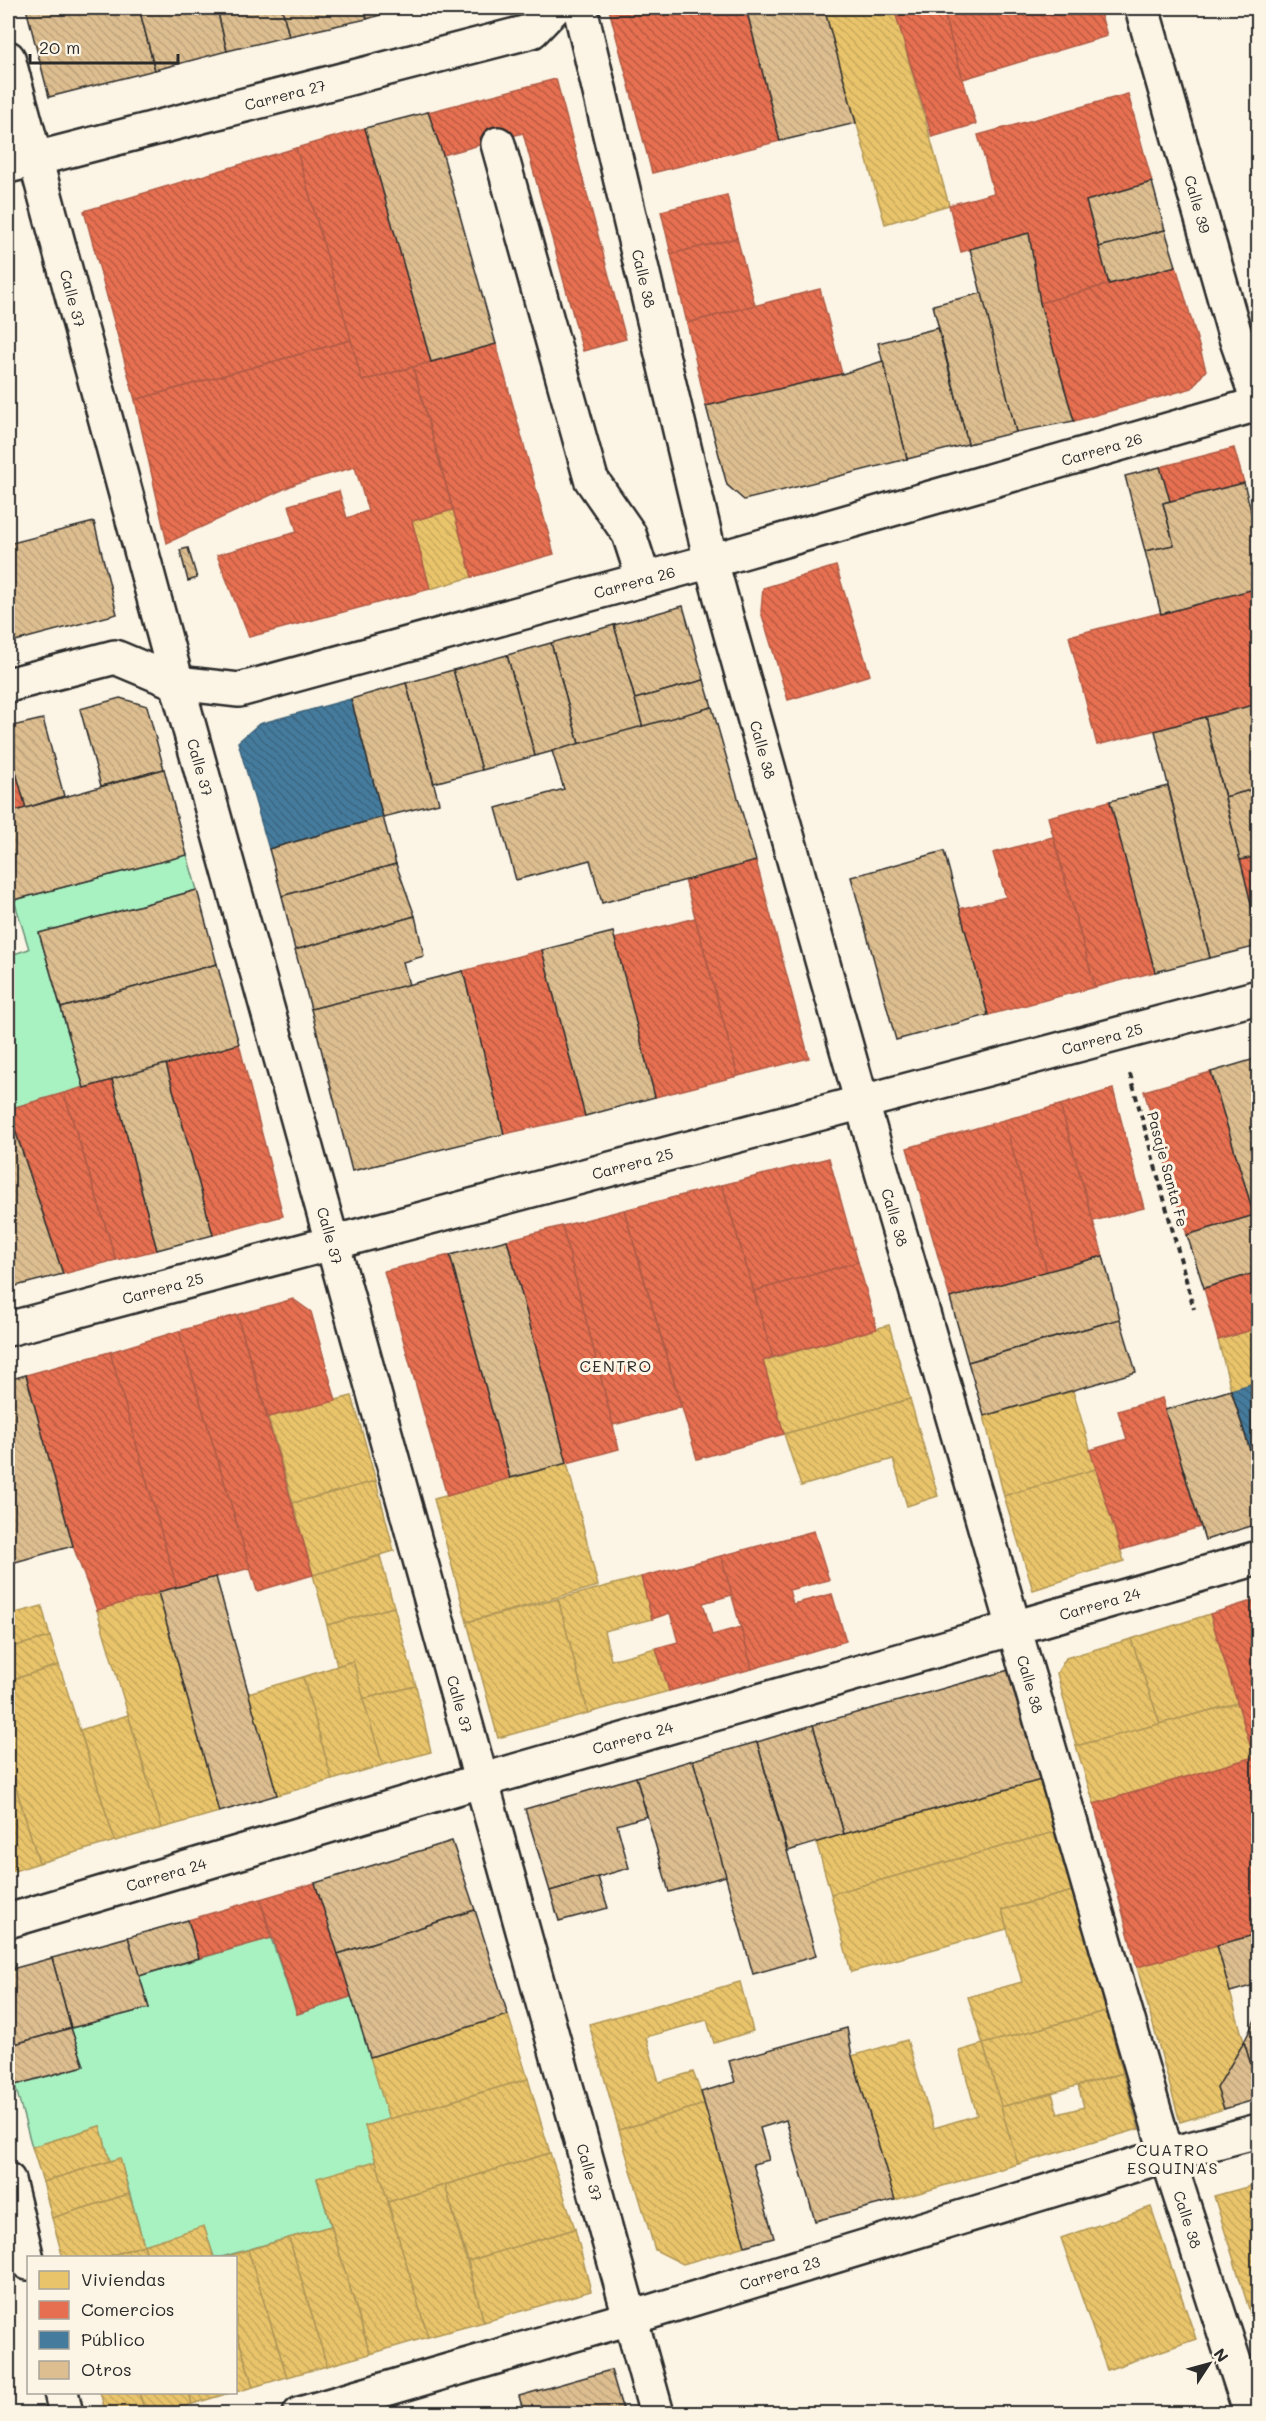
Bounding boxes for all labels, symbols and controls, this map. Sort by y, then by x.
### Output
scale bar [30,27,178,65]
text: 20 m [39,35,80,59]
street label: Carrera 27 [242,75,328,115]
street label: Calle 39 [1180,173,1216,236]
street label: Calle 38 [627,247,661,310]
street label: Calle 37 [56,267,90,329]
street label: Carrera 26 [1059,428,1145,470]
street label: Carrera 26 [591,561,677,603]
street label: Calle 38 [746,718,781,781]
street label: Calle 37 [183,736,218,798]
street label: Carrera 25 [1059,1018,1145,1059]
street label: Pasaje Santa Fe [1143,1109,1193,1229]
street label: Carrera 25 [590,1143,675,1184]
street label: Calle 38 [877,1186,913,1249]
street label: Calle 37 [313,1205,348,1267]
street label: Carrera 25 [120,1268,205,1308]
district label: CENTRO [579,1355,653,1376]
street label: Carrera 24 [1057,1582,1143,1624]
street label: Calle 38 [1013,1653,1048,1716]
street label: Calle 37 [443,1673,478,1735]
street label: Carrera 24 [590,1716,676,1758]
street label: Carrera 24 [123,1853,209,1896]
district label: CUATRO ESQUINAS [1127,2139,1219,2178]
street label: Calle 37 [572,2141,607,2203]
street label: Calle 38 [1169,2188,1207,2251]
street label: Carrera 23 [737,2251,823,2294]
legend [27,2256,237,2394]
text: Viviendas [81,2267,166,2291]
text: Comercios [81,2297,175,2321]
text: Público [81,2327,145,2351]
north arrow [1179,2334,1239,2394]
text: N [1209,2344,1234,2366]
text: Otros [81,2357,132,2381]

